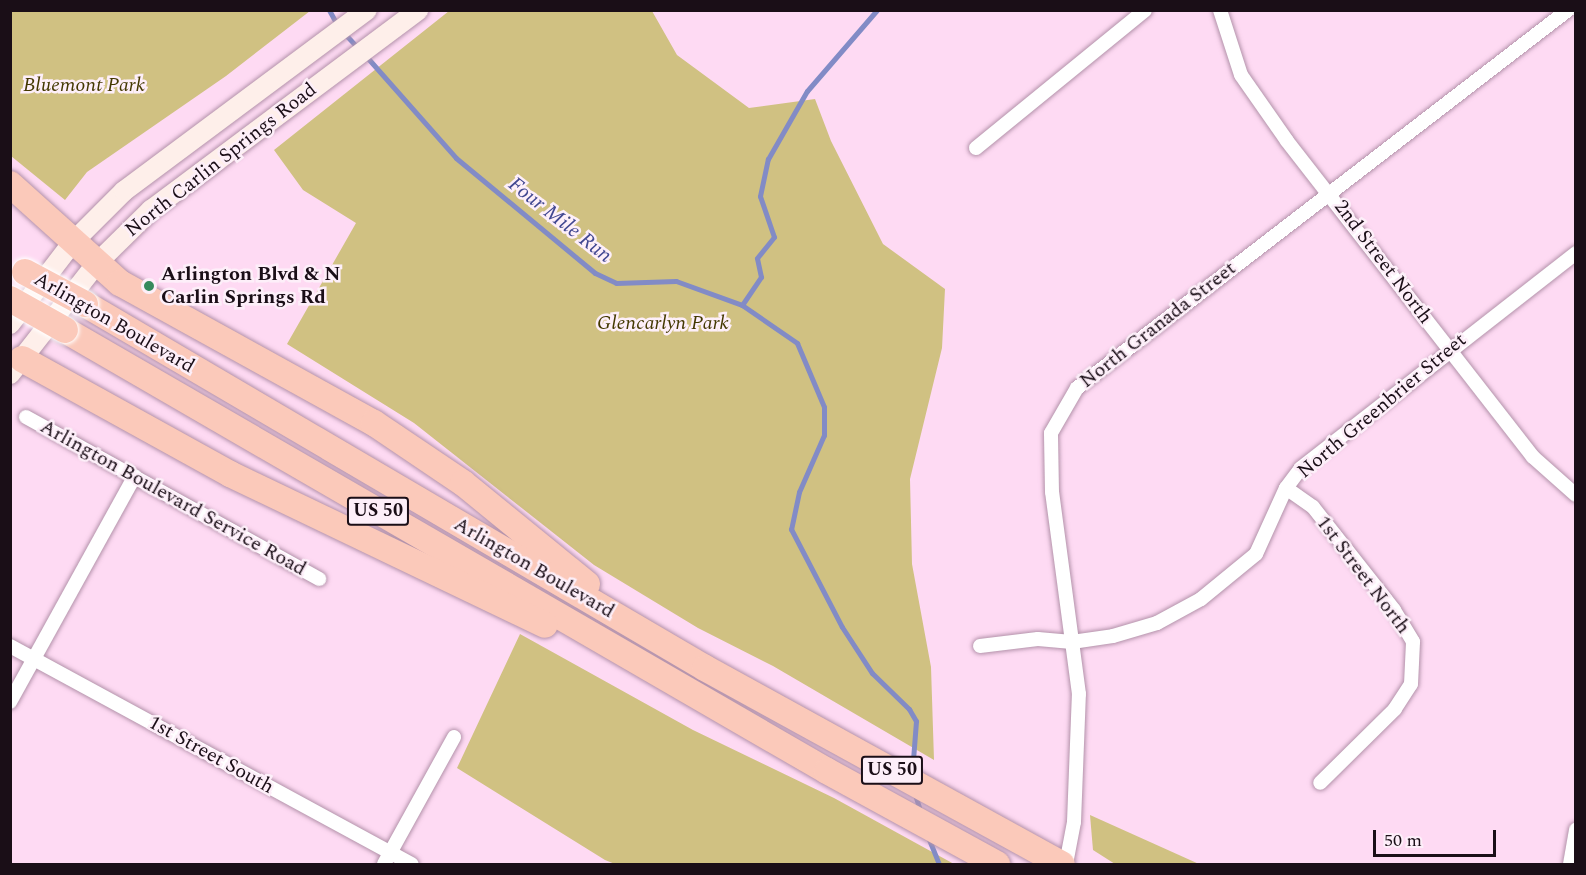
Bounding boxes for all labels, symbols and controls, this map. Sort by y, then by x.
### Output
park label: Bluemont Park [23,73,145,97]
street label: North Carlin Springs Road [120,78,322,242]
water label: Four Mile Run [503,172,617,268]
street label: 2nd Street North [1329,195,1437,329]
street label: North Granada Street [1075,257,1241,393]
place label: Arlington Blvd & N Carlin Springs Rd [161,262,341,309]
street label: Arlington Boulevard [29,267,199,379]
marker: Arlington Blvd & N Carlin Springs Rd [142,279,156,293]
park label: Glencarlyn Park [597,311,729,335]
street label: North Greenbrier Street [1293,328,1471,484]
street label: Arlington Boulevard Service Road [36,415,310,581]
road number: US 50 [346,496,410,526]
street label: 1st Street North [1311,511,1415,639]
street label: Arlington Boulevard [449,512,619,624]
street label: 1st Street South [144,711,278,799]
road number: US 50 [860,755,924,785]
scale bar [1376,818,1499,856]
text: 50 m [1384,827,1422,854]

